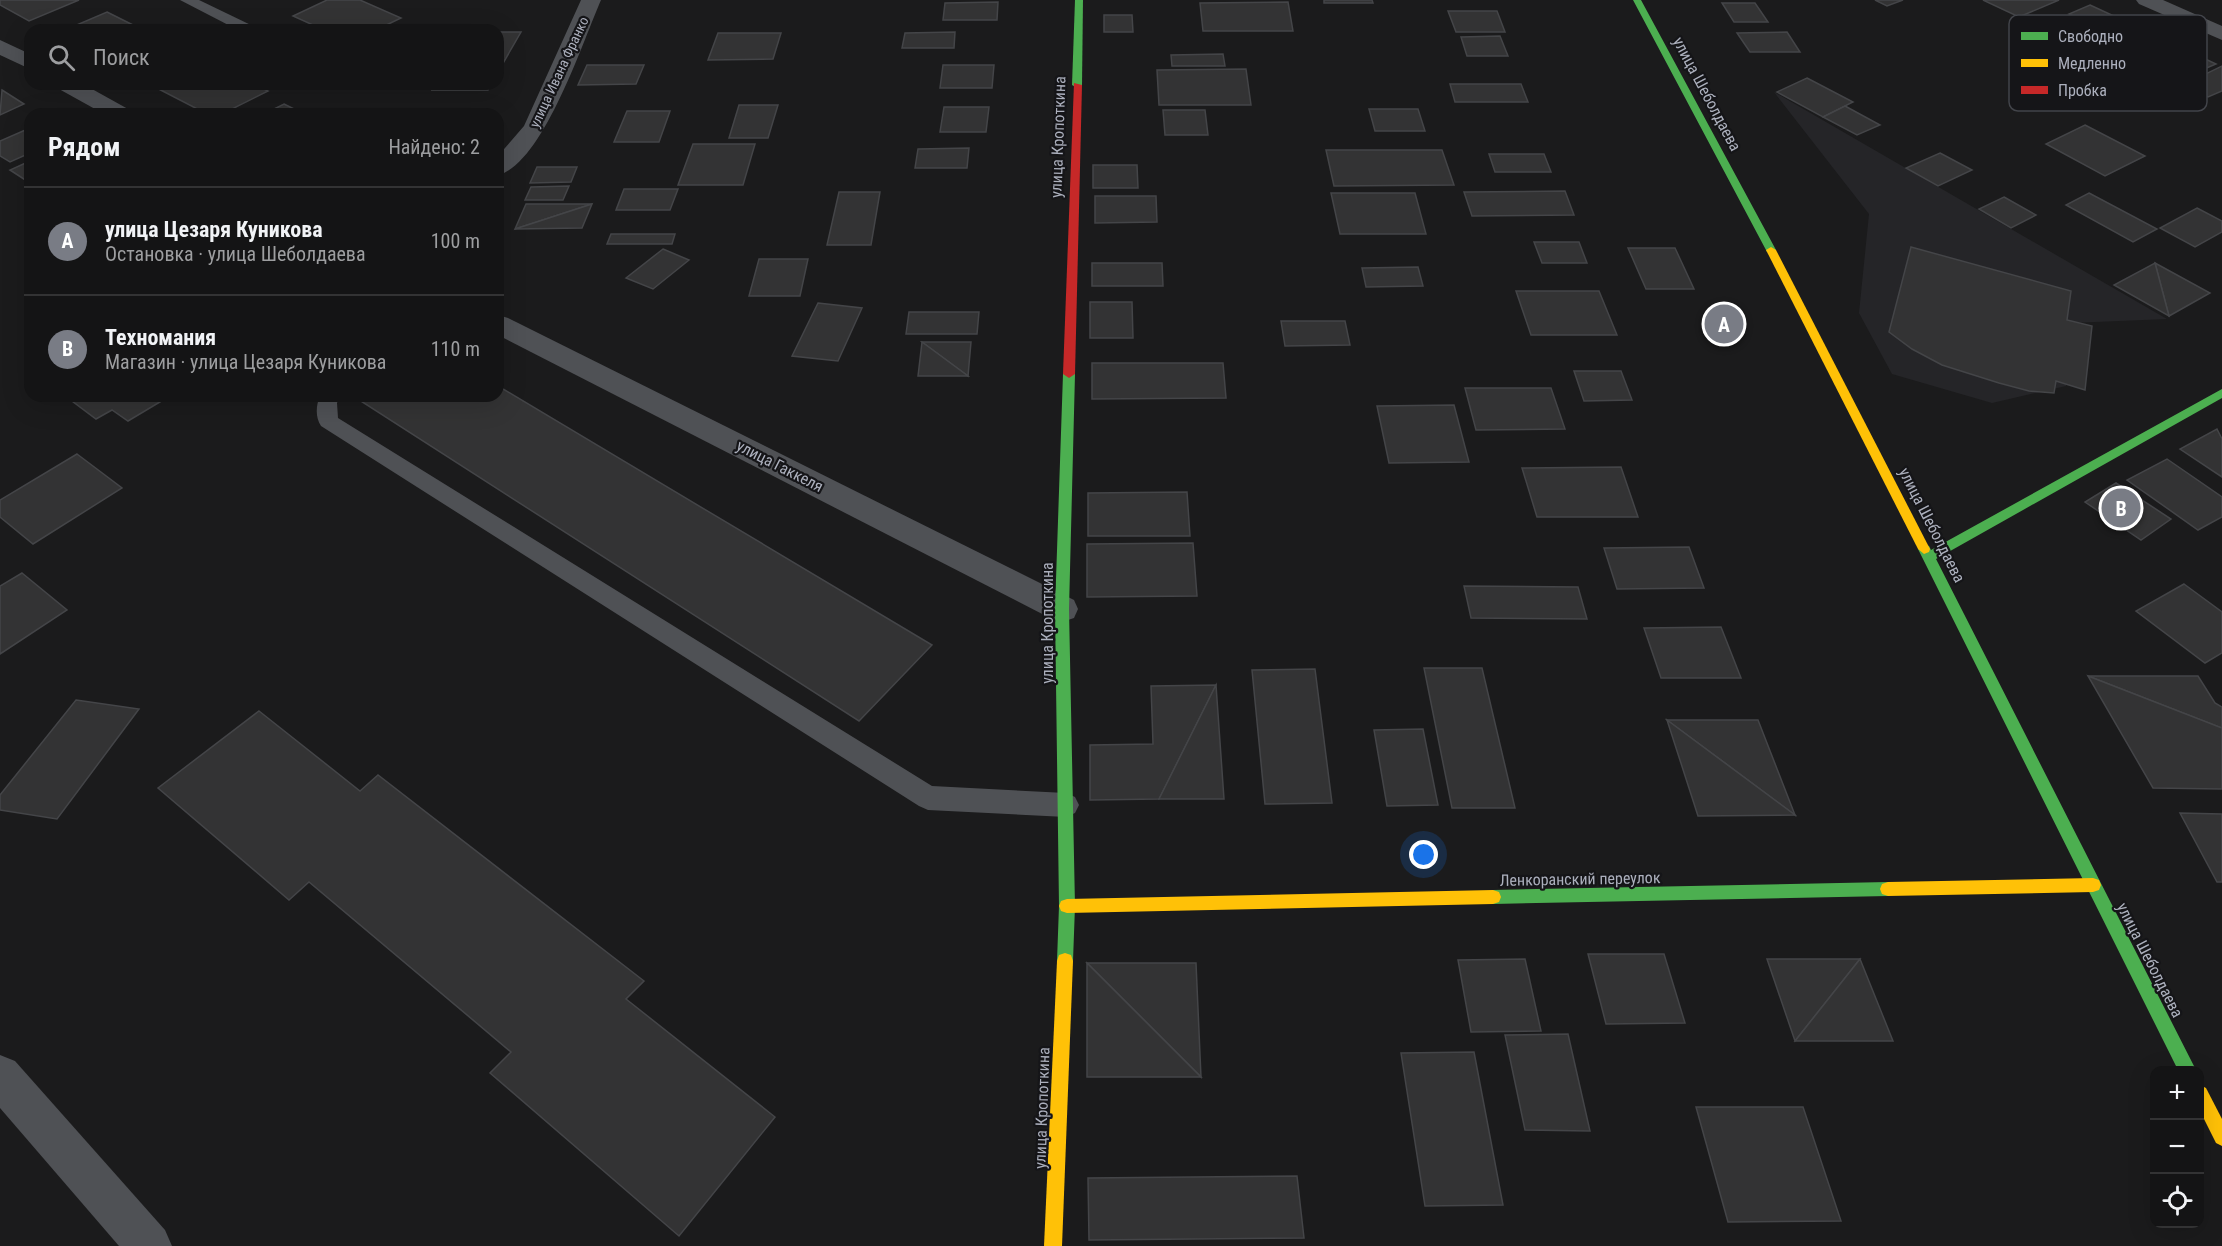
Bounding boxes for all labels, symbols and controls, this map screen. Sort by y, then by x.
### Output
street label: улица Ивана Франко [526,14,592,130]
legend [2009,15,2207,111]
search box [24,24,504,90]
text: Свободно [2058,27,2123,46]
street label: улица Шеболдаева [1669,34,1745,154]
icon: search [45,41,78,74]
text: Поиск [93,45,150,70]
text: Медленно [2058,54,2126,73]
street label: улица Кропоткина [1046,76,1070,198]
text: Пробка [2058,81,2107,100]
text: Рядом [48,132,120,162]
text: Найдено: 2 [388,135,480,159]
text: улица Цезаря Куникова [105,217,323,242]
text: A [62,229,73,253]
text: 100 m [431,229,480,253]
text: Остановка · улица Шеболдаева [105,242,365,266]
pin: A [1704,302,1744,346]
text: Техномания [105,325,216,350]
text: B [62,337,73,361]
text: 110 m [431,337,480,361]
text: Магазин · улица Цезаря Куникова [105,350,386,374]
street label: улица Гаккеля [733,436,827,496]
street label: улица Шеболдаева [1895,464,1969,586]
pin: B [2102,486,2140,530]
street label: улица Кропоткина [1038,562,1057,684]
your location [1409,840,1438,869]
street label: Ленкоранский переулок [1499,868,1661,890]
street label: улица Шеболдаева [2113,899,2187,1021]
street label: улица Кропоткина [1030,1047,1054,1169]
map controls [2150,1066,2204,1228]
button: + [2150,1066,2204,1120]
button: − [2150,1120,2204,1174]
button: locate [2150,1174,2204,1228]

